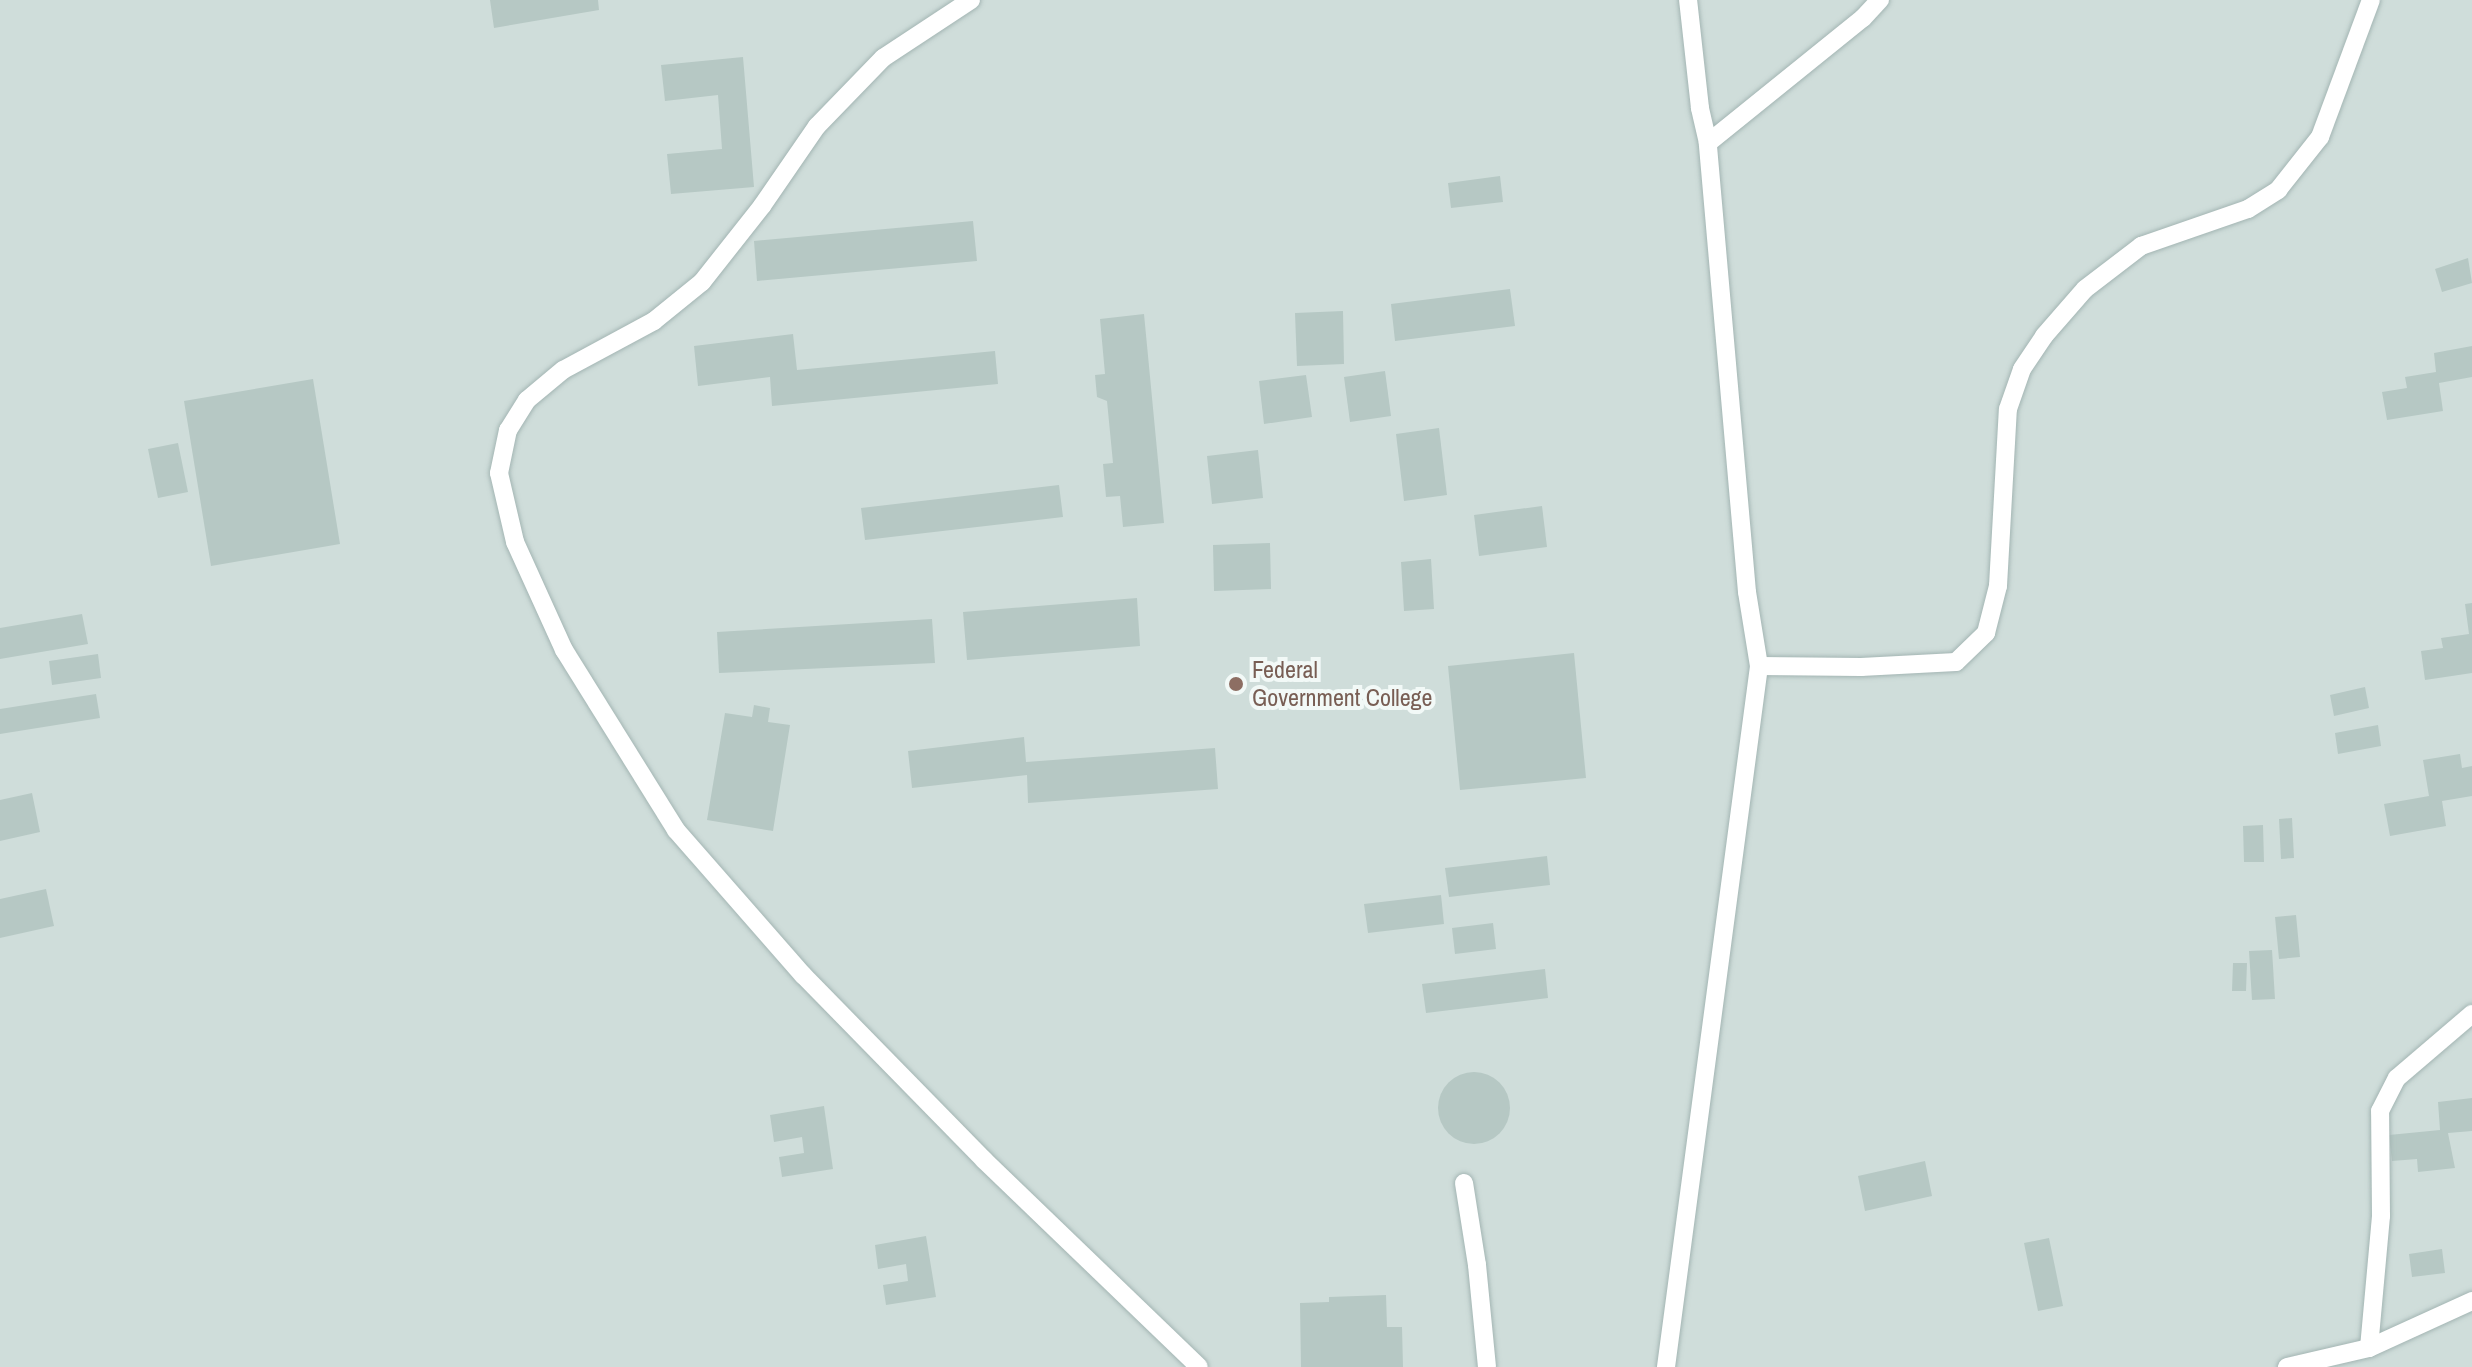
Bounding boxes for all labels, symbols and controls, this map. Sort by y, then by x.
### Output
place label: Federal Government College [1252,656,1432,712]
marker: Federal Government College [1227,675,1245,693]

